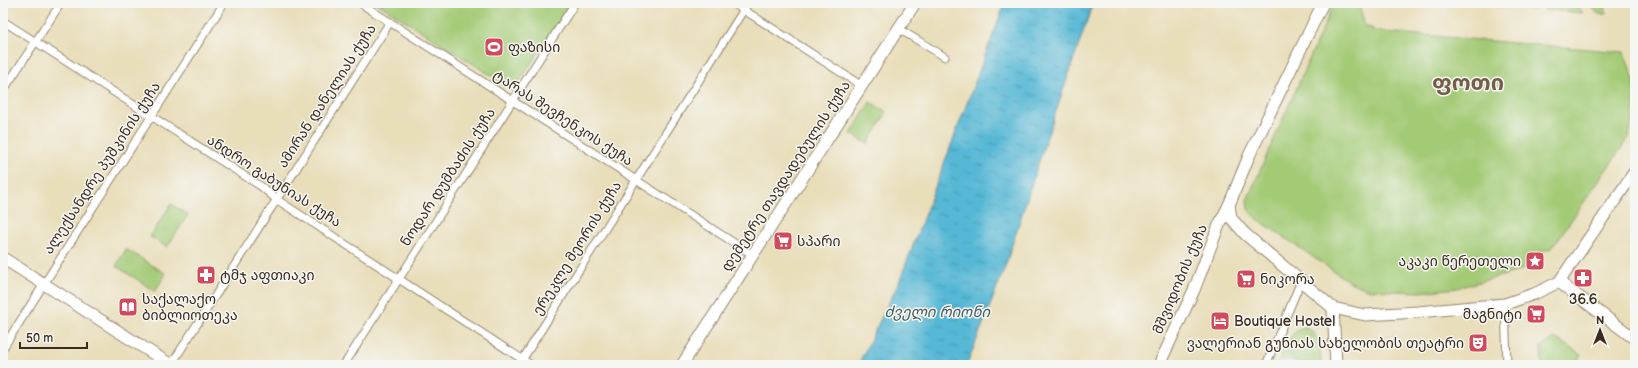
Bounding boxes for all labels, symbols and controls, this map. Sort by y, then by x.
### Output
street label: ამირან დანელიას ქუჩა [274,21,380,171]
sports icon: ფაზისი [483,36,505,58]
place label: ფაზისი [508,39,560,56]
street label: ტარას შევჩენკოს ქუჩა [490,66,636,170]
district label: ფოთი [1432,70,1504,97]
street label: დემეტრე თავდადებულის ქუჩა [718,77,854,275]
street label: ალექსანდრე პუშკინის ქუჩა [40,79,164,257]
street label: ნოდარ დუმბაძის ქუჩა [397,105,499,249]
street label: ანდრო გაბუნიას ქუჩა [204,131,344,231]
street label: ერეკლე მეორის ქუჩა [529,178,625,318]
street label: მშვიდობის ქუჩა [1149,221,1211,337]
supermarket icon: სპარი [772,230,794,252]
place label: სპარი [797,233,840,250]
place icon: აკაკი წერეთელი [1524,250,1546,272]
place label: აკაკი წერეთელი [1399,253,1521,270]
pharmacy icon: ტმჯ აფთიაკი [195,264,217,286]
place label: ტმჯ აფთიაკი [220,267,315,284]
pharmacy icon: 36.6 [1572,267,1594,289]
supermarket icon: ნიკორა [1235,268,1257,290]
place label: ნიკორა [1260,271,1315,288]
place label: საქალაქო ბიბლიოთეკა [142,291,238,324]
place label: 36.6 [1569,291,1598,308]
library icon: საქალაქო ბიბლიოთეკა [117,296,139,318]
water label: ძველი რიონი [884,303,991,322]
supermarket icon: მაგნიტი [1525,303,1547,325]
place label: მაგნიტი [1463,306,1522,323]
hotel icon: Boutique Hostel [1209,310,1231,332]
north arrow [1580,310,1620,350]
place label: Boutique Hostel [1234,313,1335,330]
text: N [1596,314,1604,327]
scale bar [20,324,87,350]
text: 50 m [26,331,53,346]
theatre icon: ვალერიან გუნიას სახელობის თეატრი [1467,332,1489,354]
place label: ვალერიან გუნიას სახელობის თეატრი [1187,335,1464,352]

